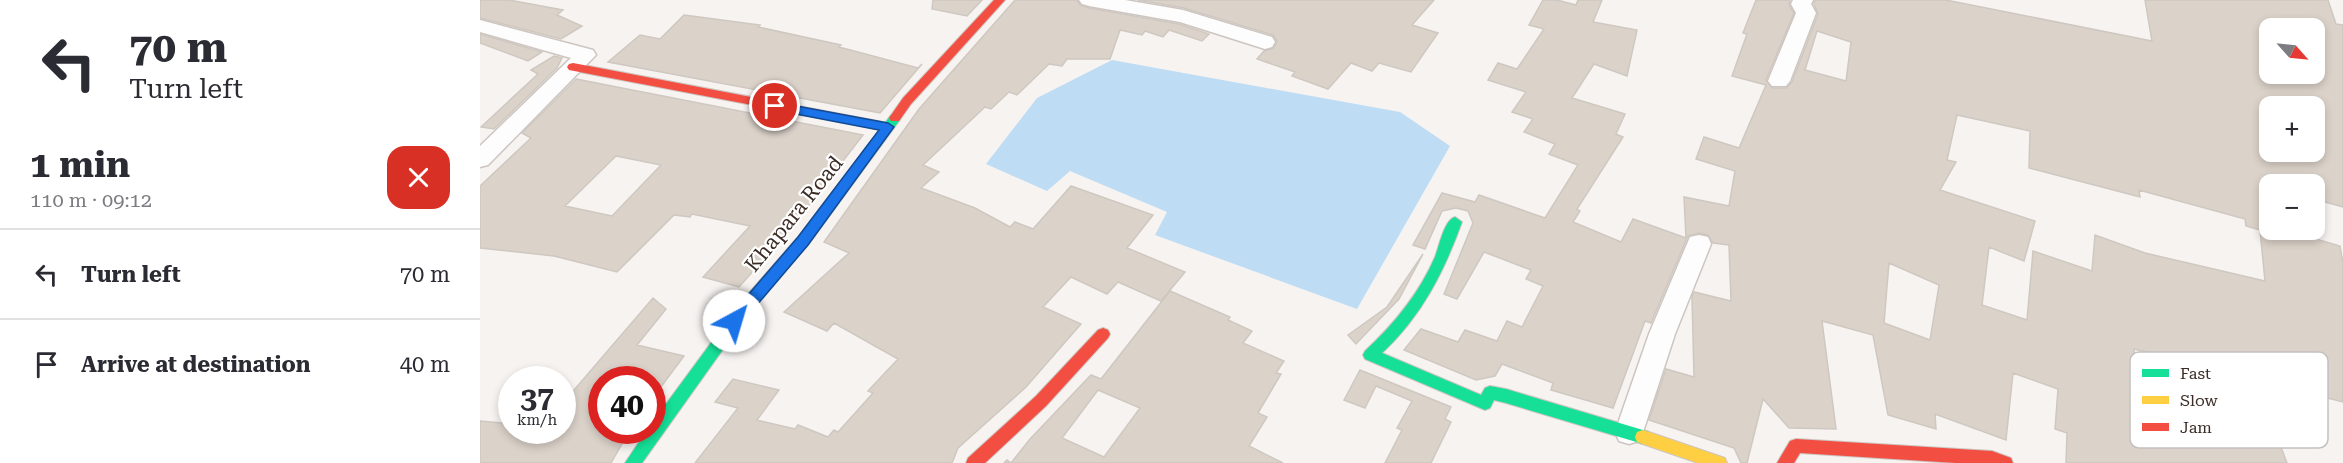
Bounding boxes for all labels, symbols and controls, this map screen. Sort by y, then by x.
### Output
north arrow [2259,18,2325,84]
map controls [2259,18,2325,240]
text: 70 m [129,23,227,72]
icon: left [30,24,108,102]
text: Turn left [129,73,243,105]
pin [749,80,800,131]
icon: arrive [758,89,791,122]
button: + [2259,96,2325,162]
text: 1 min [30,144,130,186]
button: close [387,146,450,209]
street label: Khapara Road [740,151,848,277]
button: − [2259,174,2325,240]
text: 110 m · 09:12 [30,188,152,212]
icon: left [30,258,63,291]
text: Turn left [81,262,181,287]
text: 70 m [400,262,450,287]
position arrow [702,289,766,353]
icon: arrive [30,348,63,381]
text: Arrive at destination [81,352,310,377]
text: 40 m [400,352,450,377]
legend [2130,352,2328,448]
text: Fast [2180,364,2211,383]
speed limit sign: 40 [588,366,666,444]
text: 37 [520,380,554,415]
text: Slow [2180,391,2218,410]
text: km/h [517,411,557,429]
text: Jam [2180,418,2212,437]

